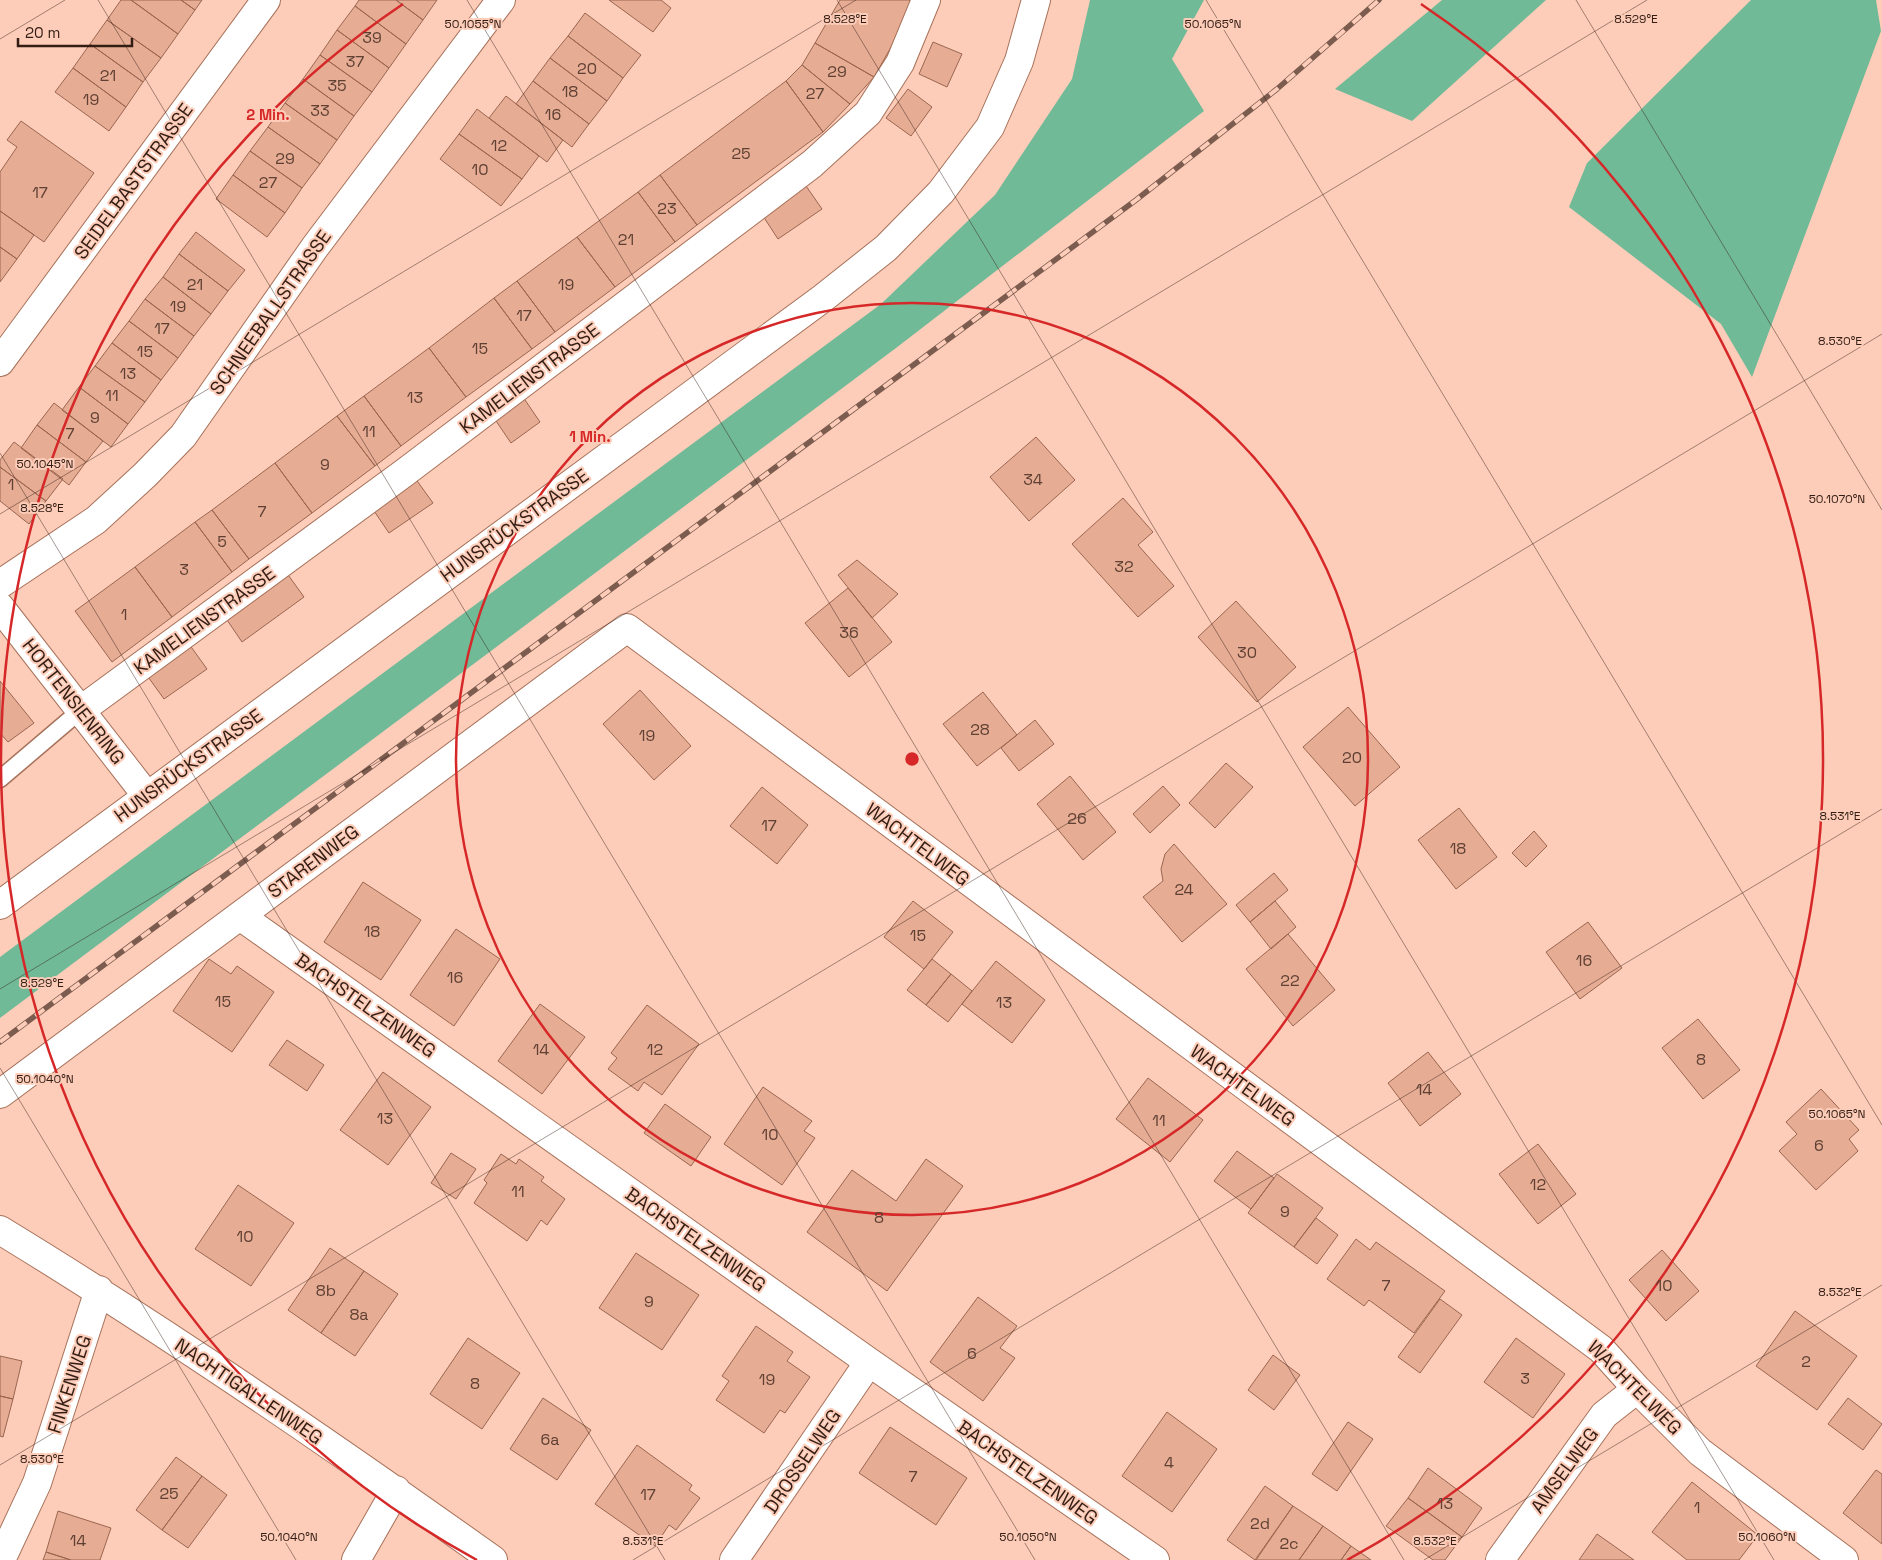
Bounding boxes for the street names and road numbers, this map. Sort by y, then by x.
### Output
street label: SEIDELBASTSTRASSE [68,98,199,264]
street label: SCHNEEBALLSTRASSE [204,225,337,400]
street label: KAMELIENSTRASSE [454,318,604,439]
street label: HUNSRÜCKSTRASSE [435,463,594,588]
street label: KAMELIENSTRASSE [129,561,280,680]
street label: HORTENSIENRING [17,633,131,769]
street label: HUNSRÜCKSTRASSE [109,703,268,828]
street label: WACHTELWEG [861,797,975,892]
street label: STARENWEG [263,819,364,904]
street label: BACHSTELZENWEG [290,947,441,1063]
street label: WACHTELWEG [1185,1039,1300,1132]
street label: BACHSTELZENWEG [620,1181,771,1297]
street label: FINKENWEG [42,1332,97,1437]
street label: NACHTIGALLENWEG [170,1333,328,1450]
street label: WACHTELWEG [1582,1335,1687,1440]
street label: DROSSELWEG [758,1404,847,1518]
street label: BACHSTELZENWEG [952,1414,1103,1530]
street label: AMSELWEG [1525,1422,1604,1518]

